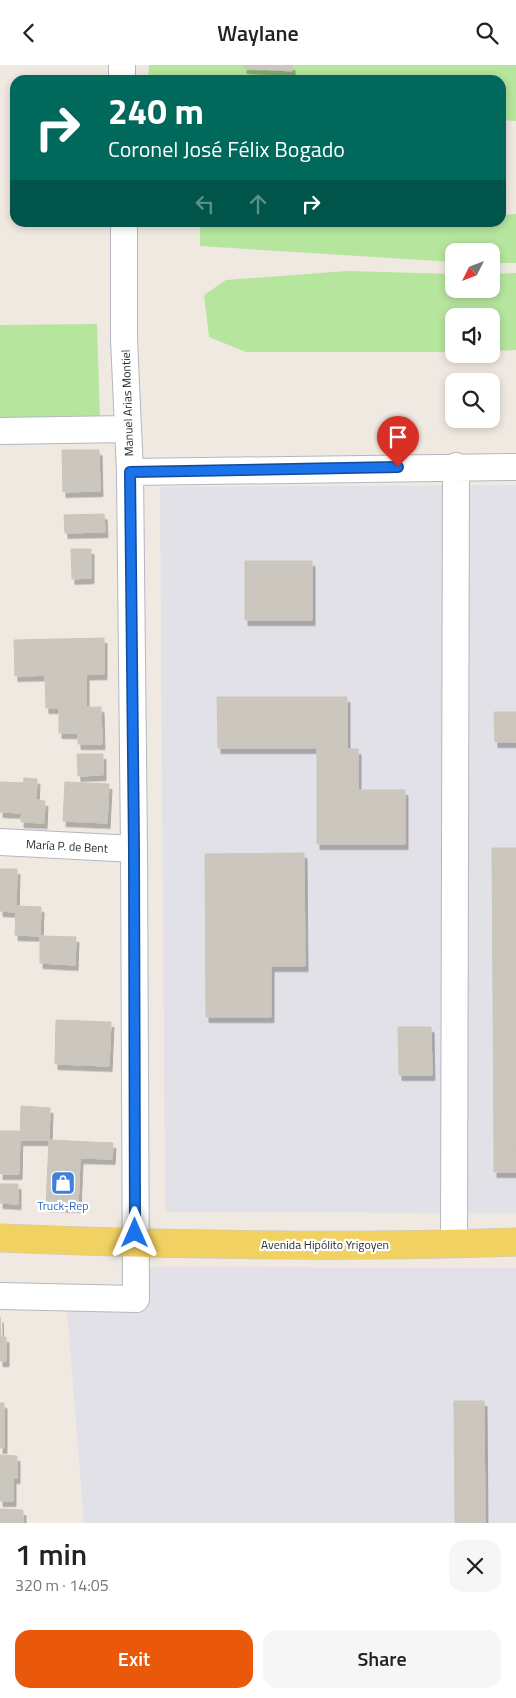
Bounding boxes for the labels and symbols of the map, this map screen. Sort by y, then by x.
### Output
north arrow [445,243,500,297]
street label: Manuel Arias Montiel [116,349,138,457]
pin [377,416,419,467]
street label: María P. de Bent [26,834,109,858]
shop icon: Truck-Rep [50,1170,76,1196]
place label: Truck-Rep [37,1196,89,1215]
position arrow [108,1206,160,1258]
street label: Avenida Hipólito Yrigoyen [261,1235,389,1254]

